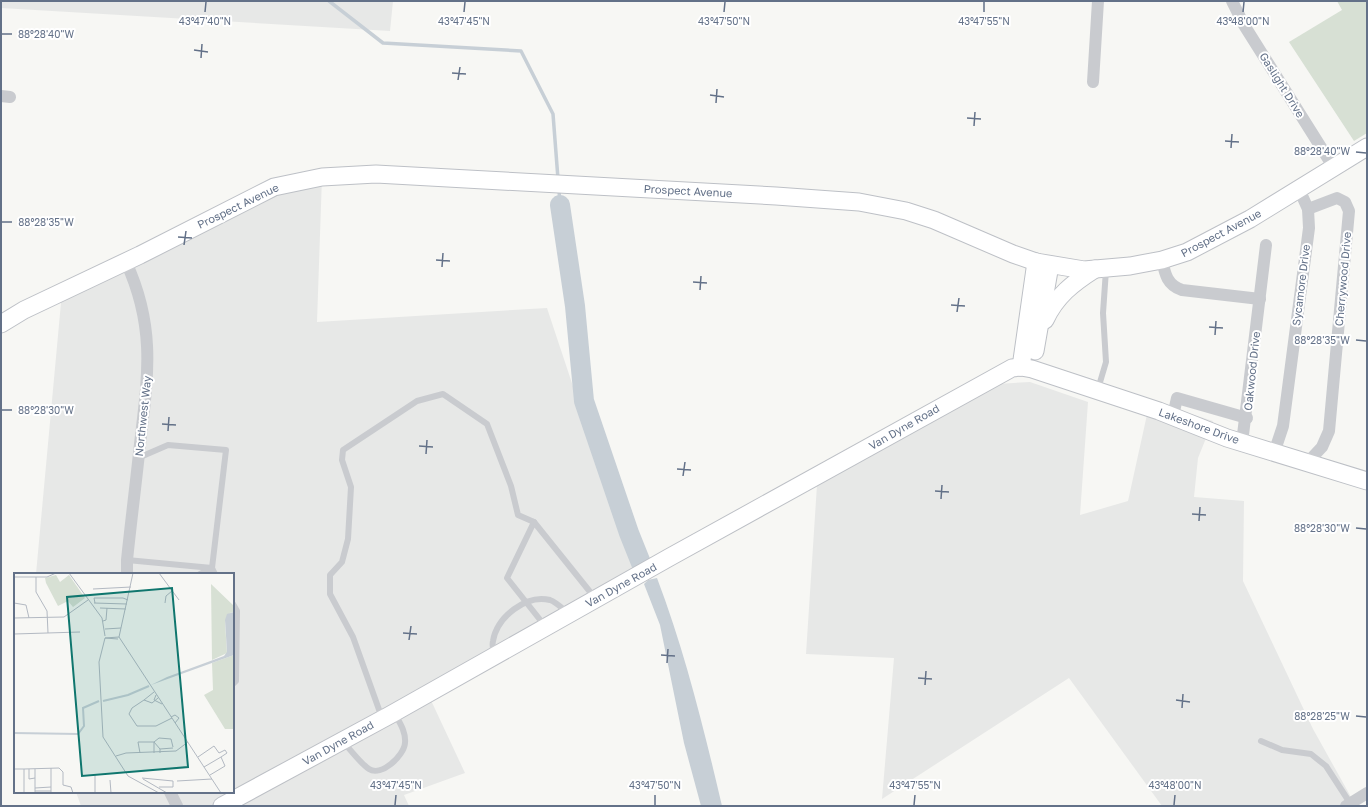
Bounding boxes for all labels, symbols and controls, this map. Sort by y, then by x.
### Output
text: 43°47'40"N [179,15,231,27]
text: 43°47'45"N [438,15,490,27]
text: 43°47'50"N [698,15,750,27]
text: 43°47'55"N [958,15,1010,27]
text: 43°48'00"N [1216,15,1270,27]
text: 88°28'40"W [18,28,74,40]
street label: Gaslight Drive [1257,50,1308,120]
text: 88°28'40"W [1294,145,1350,157]
street label: Prospect Avenue [195,180,281,231]
street label: Prospect Avenue [643,182,733,199]
street label: Prospect Avenue [1178,206,1263,259]
text: 88°28'35"W [18,216,74,228]
street label: Cherrywood Drive [1332,231,1353,327]
street label: Sycamore Drive [1289,243,1312,326]
street label: Oakwood Drive [1241,331,1262,411]
text: 88°28'35"W [1294,334,1350,346]
street label: Northwest Way [132,375,153,457]
street label: Van Dyne Road [866,401,941,452]
text: 88°28'30"W [18,404,74,416]
street label: Lakeshore Drive [1157,405,1241,446]
text: 88°28'30"W [1294,522,1350,534]
street label: Van Dyne Road [583,560,659,609]
inset map [14,573,234,793]
text: 88°28'25"W [1294,710,1350,722]
street label: Van Dyne Road [300,718,376,767]
text: 43°47'45"N [370,779,422,791]
text: 43°47'50"N [629,779,681,791]
text: 43°47'55"N [889,779,941,791]
text: 43°48'00"N [1148,779,1202,791]

